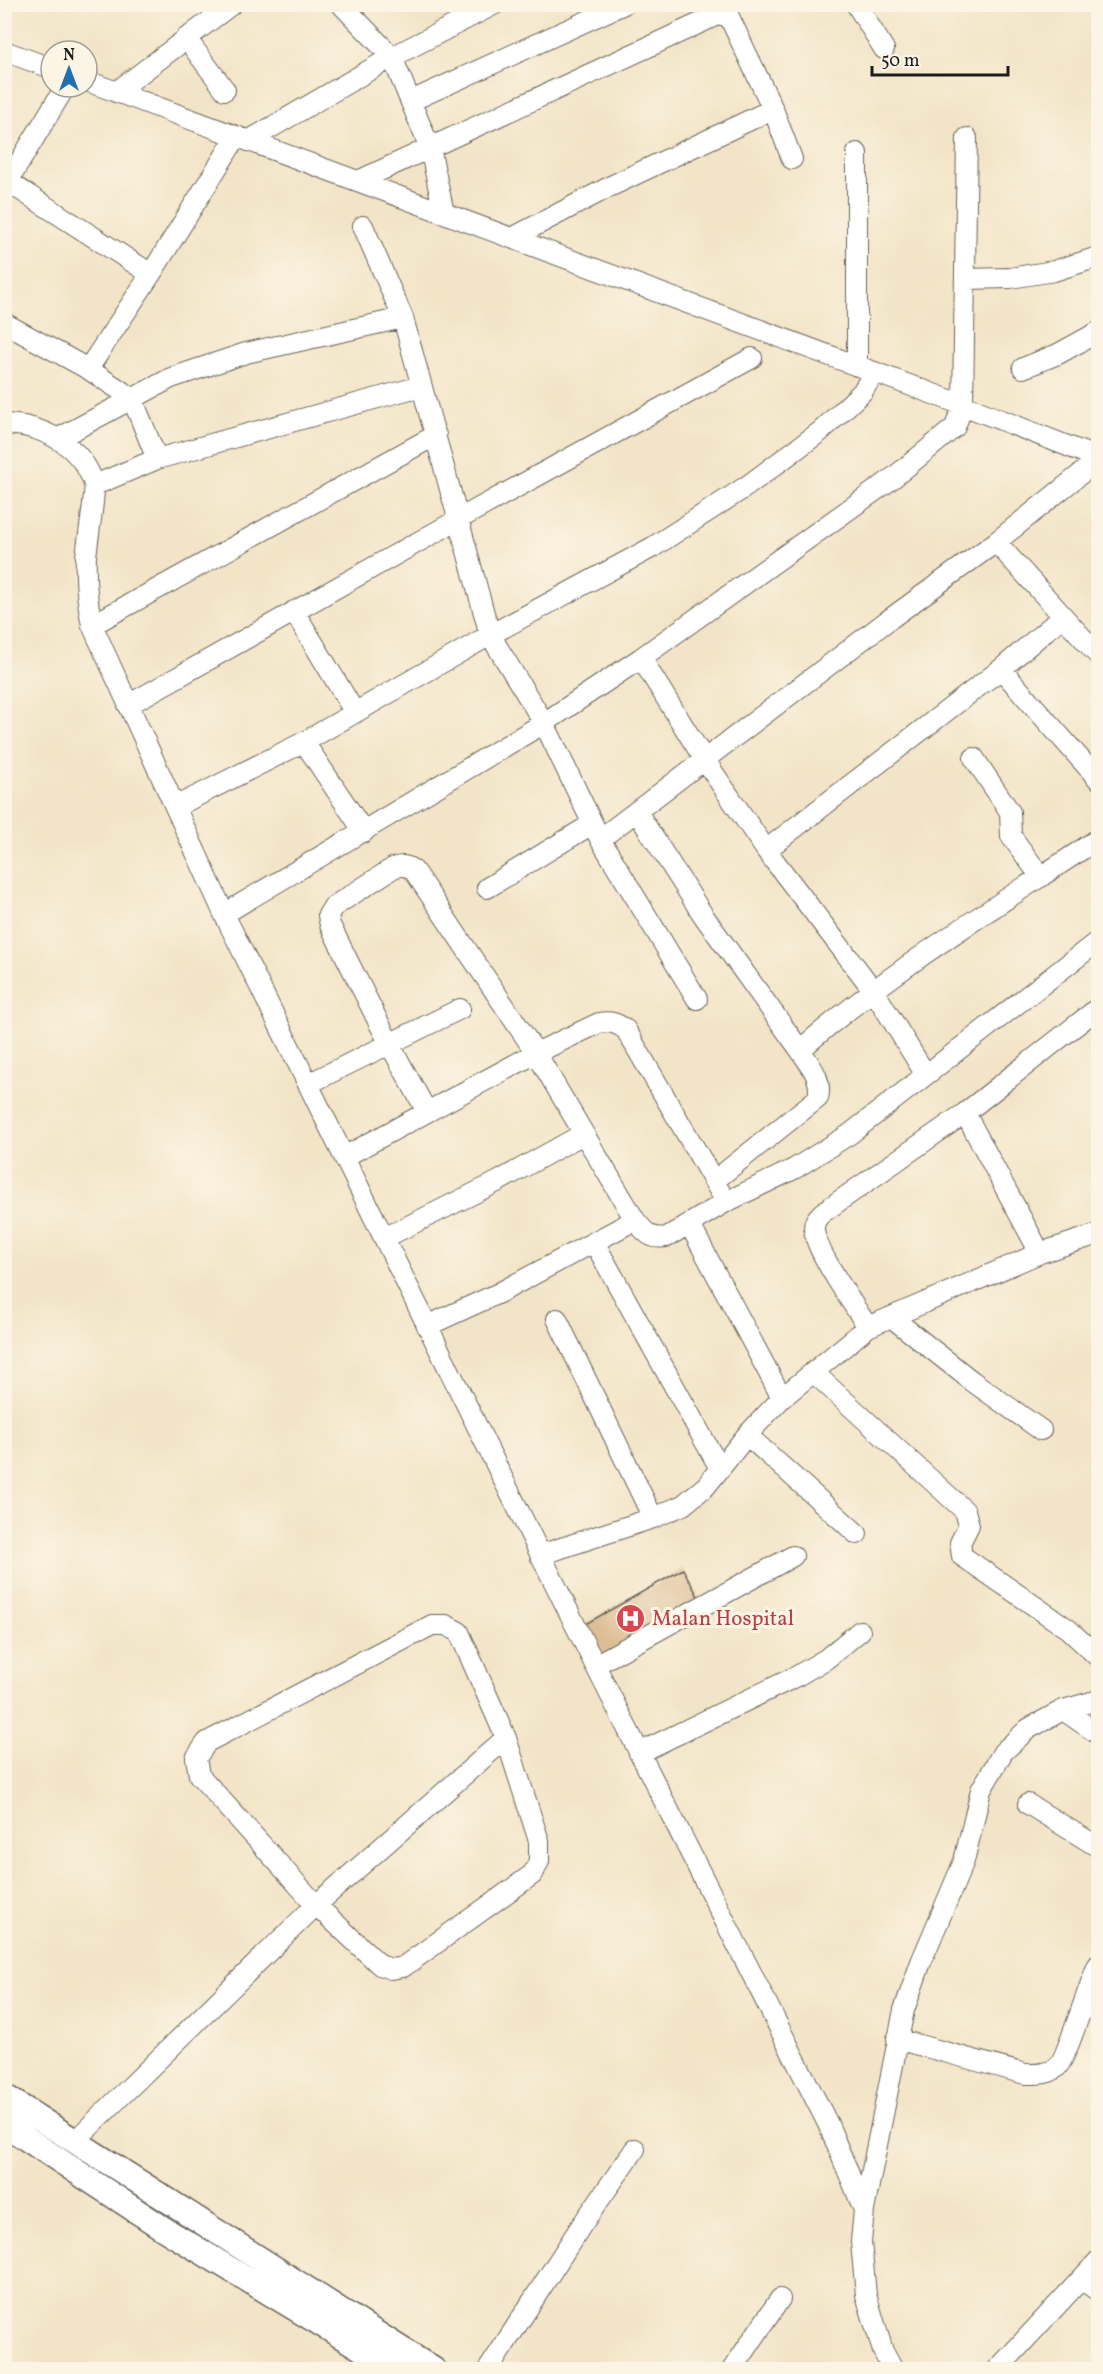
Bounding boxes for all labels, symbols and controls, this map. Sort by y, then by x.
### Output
north arrow [39,39,99,99]
scale bar [872,39,1008,77]
text: N [63,45,75,67]
text: 50 m [881,49,920,74]
hospital icon: Malan Hospital [615,1602,647,1634]
place label: Malan Hospital [652,1605,794,1634]

